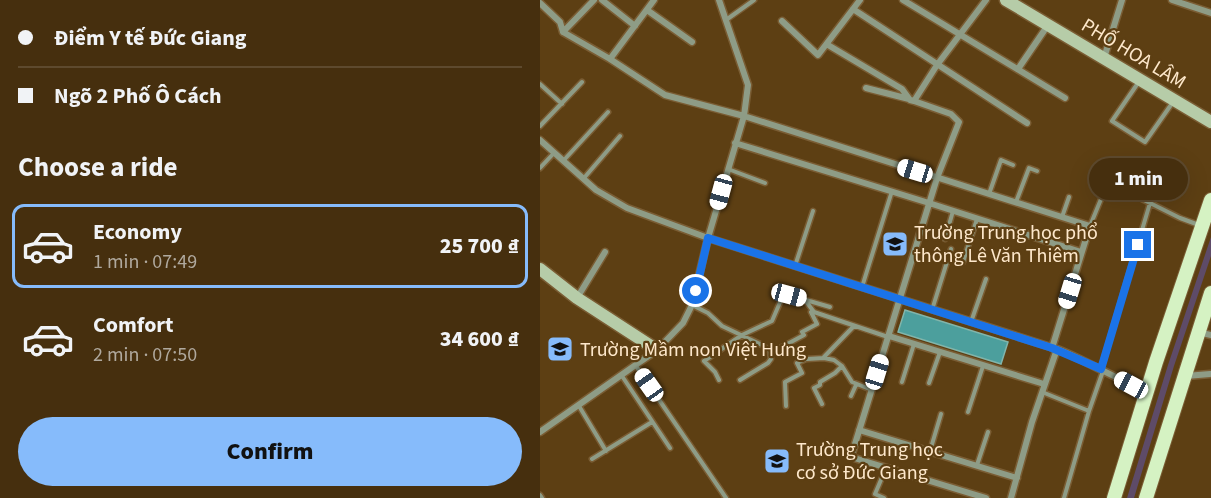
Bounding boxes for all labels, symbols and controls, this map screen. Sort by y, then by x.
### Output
street label: PHỐ HOA LÂM [1076,12,1191,96]
text: Điểm Y tế Đức Giang [54,22,247,54]
text: Ngõ 2 Phố Ô Cách [54,80,222,112]
text: Choose a ride [18,148,178,187]
car [895,157,935,185]
callout: 1 min [1088,158,1188,200]
text: 1 min [1114,165,1163,193]
car [708,172,734,212]
text: Economy [93,216,182,248]
icon: car [21,219,75,273]
place label: Trường Trung học phổ thông Lê Văn Thiêm [914,219,1098,270]
school or university icon: Trường Trung học phổ thông Lê Văn Thiêm [880,229,910,259]
text: 25 700 ₫ [440,230,519,262]
route end [1124,231,1151,258]
text: 1 min · 07:49 [93,248,197,276]
car [1056,271,1084,311]
route start [682,277,709,304]
car [769,282,809,308]
text: Comfort [93,309,174,341]
icon: car [21,312,75,366]
text: 34 600 ₫ [440,323,519,355]
school or university icon: Trường Mầm non Việt Hưng [545,334,575,364]
place label: Trường Mầm non Việt Hưng [580,336,806,364]
text: 2 min · 07:50 [93,341,197,369]
car [863,352,891,392]
car [631,365,667,405]
car [1111,369,1151,401]
button: Confirm [18,417,522,486]
place label: Trường Trung học cơ sở Đức Giang [796,436,943,487]
school or university icon: Trường Trung học cơ sở Đức Giang [762,446,792,476]

